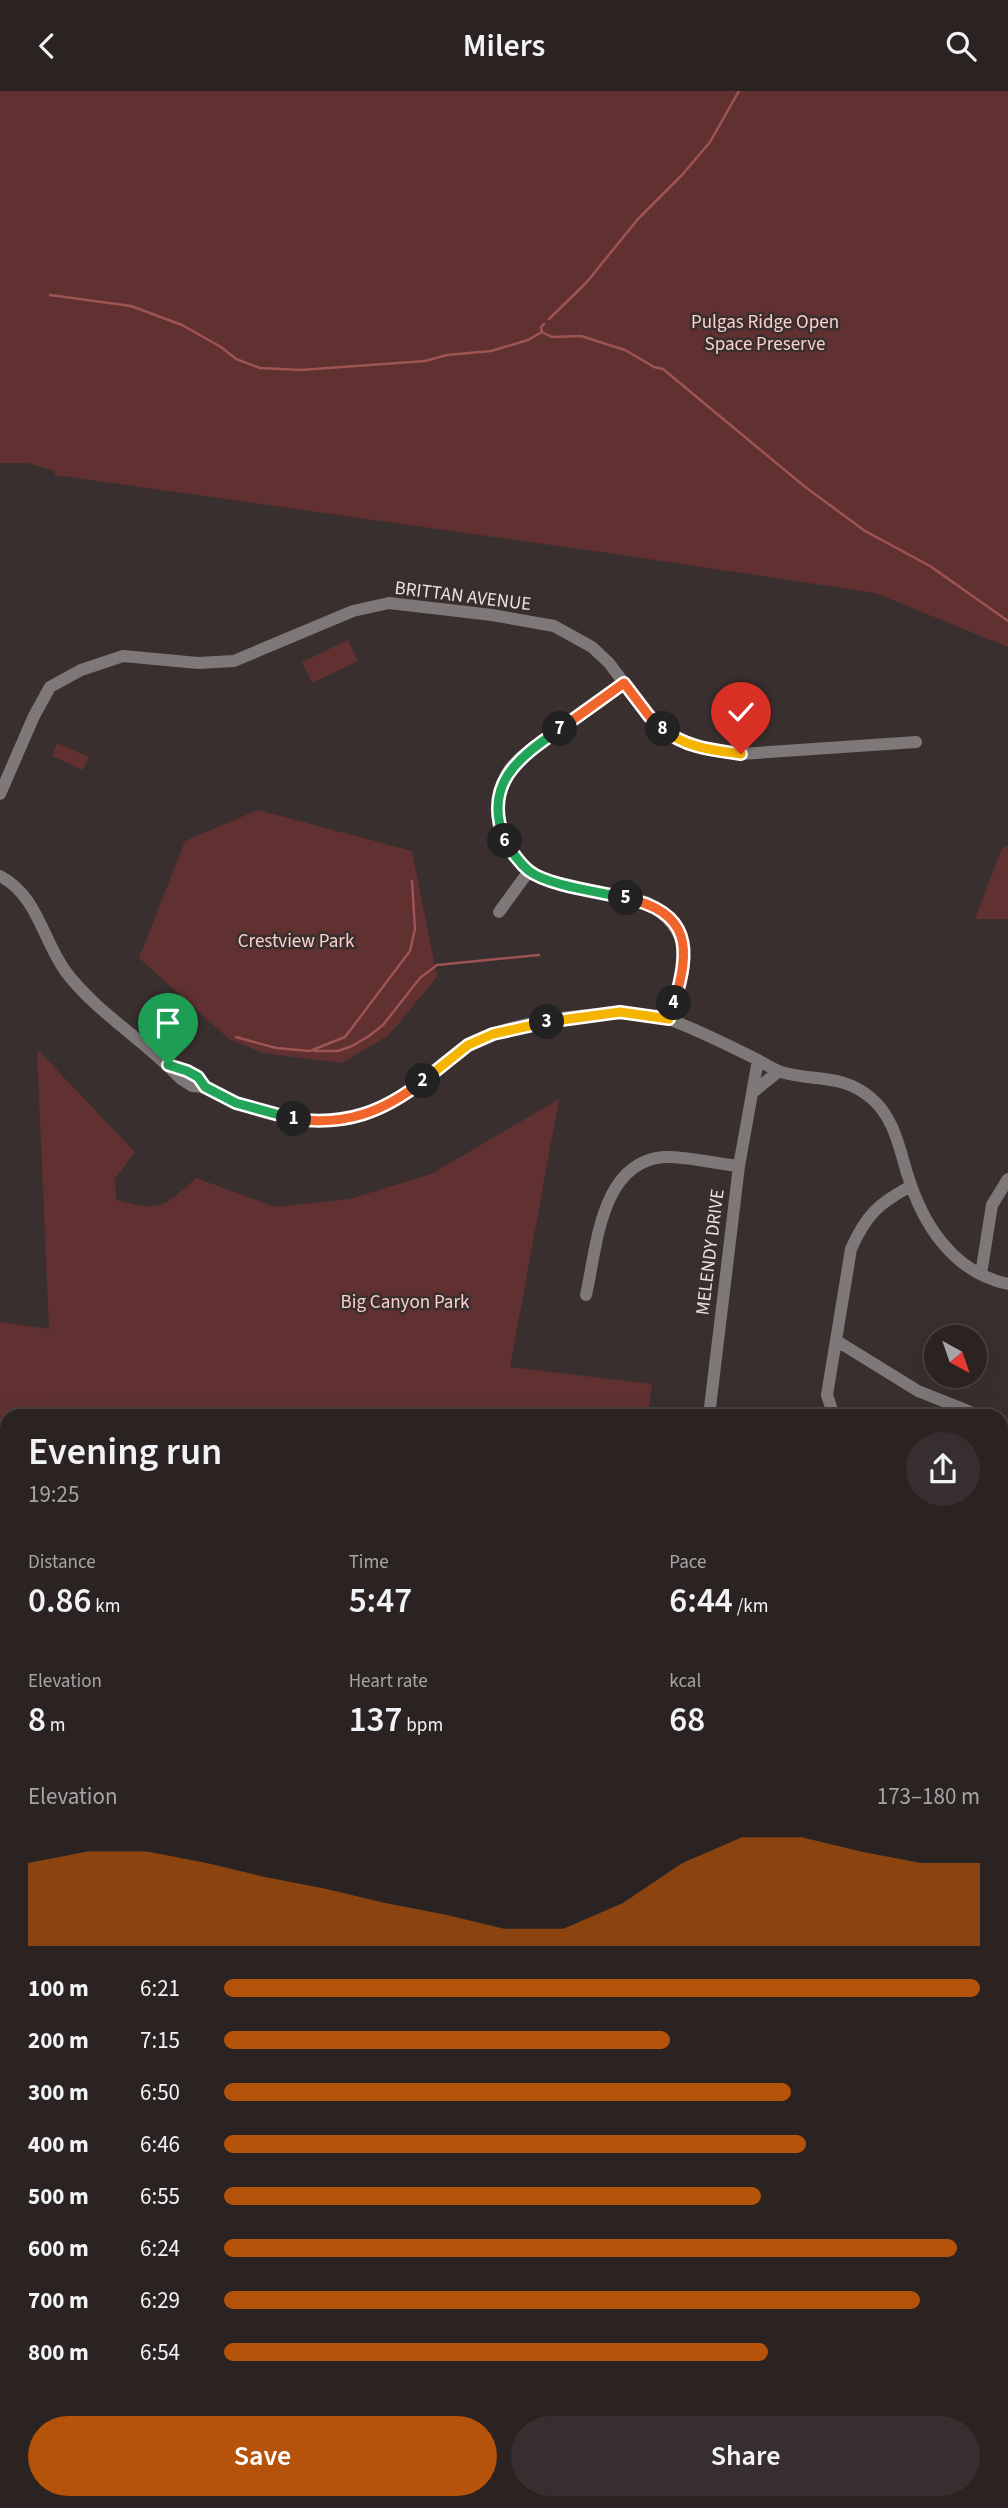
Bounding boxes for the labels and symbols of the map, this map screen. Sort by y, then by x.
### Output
park label: Pulgas Ridge Open Space Preserve [691,309,839,358]
street label: BRITTAN AVENUE [393,575,533,618]
pin [711,682,771,754]
pin: 7 [542,711,578,747]
pin: 8 [646,711,680,747]
pin: 6 [488,823,522,859]
pin: 5 [608,881,644,915]
park label: Crestview Park [238,928,355,955]
pin: 4 [656,985,692,1021]
pin [138,993,198,1065]
pin: 3 [530,1005,564,1039]
pin: 2 [406,1063,440,1098]
pin: 1 [276,1101,312,1137]
street label: MELENDY DRIVE [689,1188,732,1317]
park label: Big Canyon Park [341,1289,470,1316]
north arrow [924,1325,987,1388]

